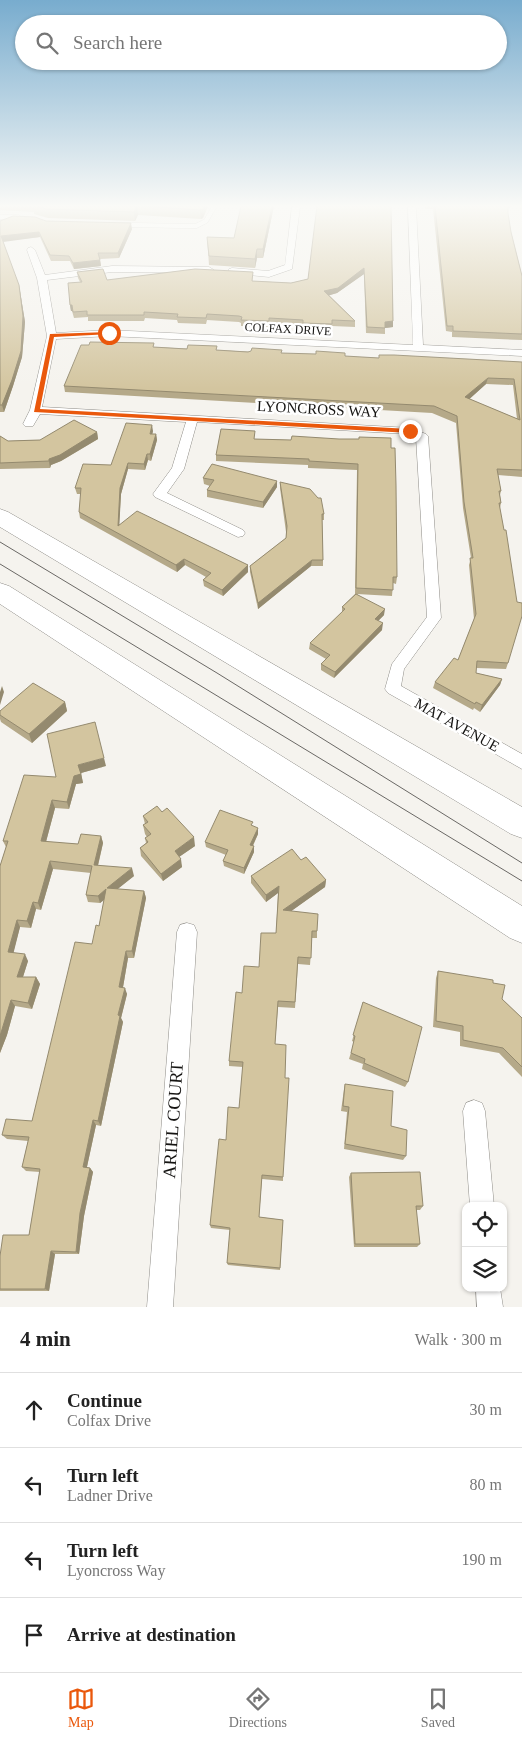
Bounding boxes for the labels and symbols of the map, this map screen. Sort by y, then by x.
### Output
street label: COLFAX DRIVE [244,320,332,338]
route start [98,322,121,345]
street label: LYONCROSS WAY [257,398,381,420]
route end [399,420,422,443]
street label: MAT AVENUE [412,695,502,755]
street label: ARIEL COURT [159,1061,187,1179]

